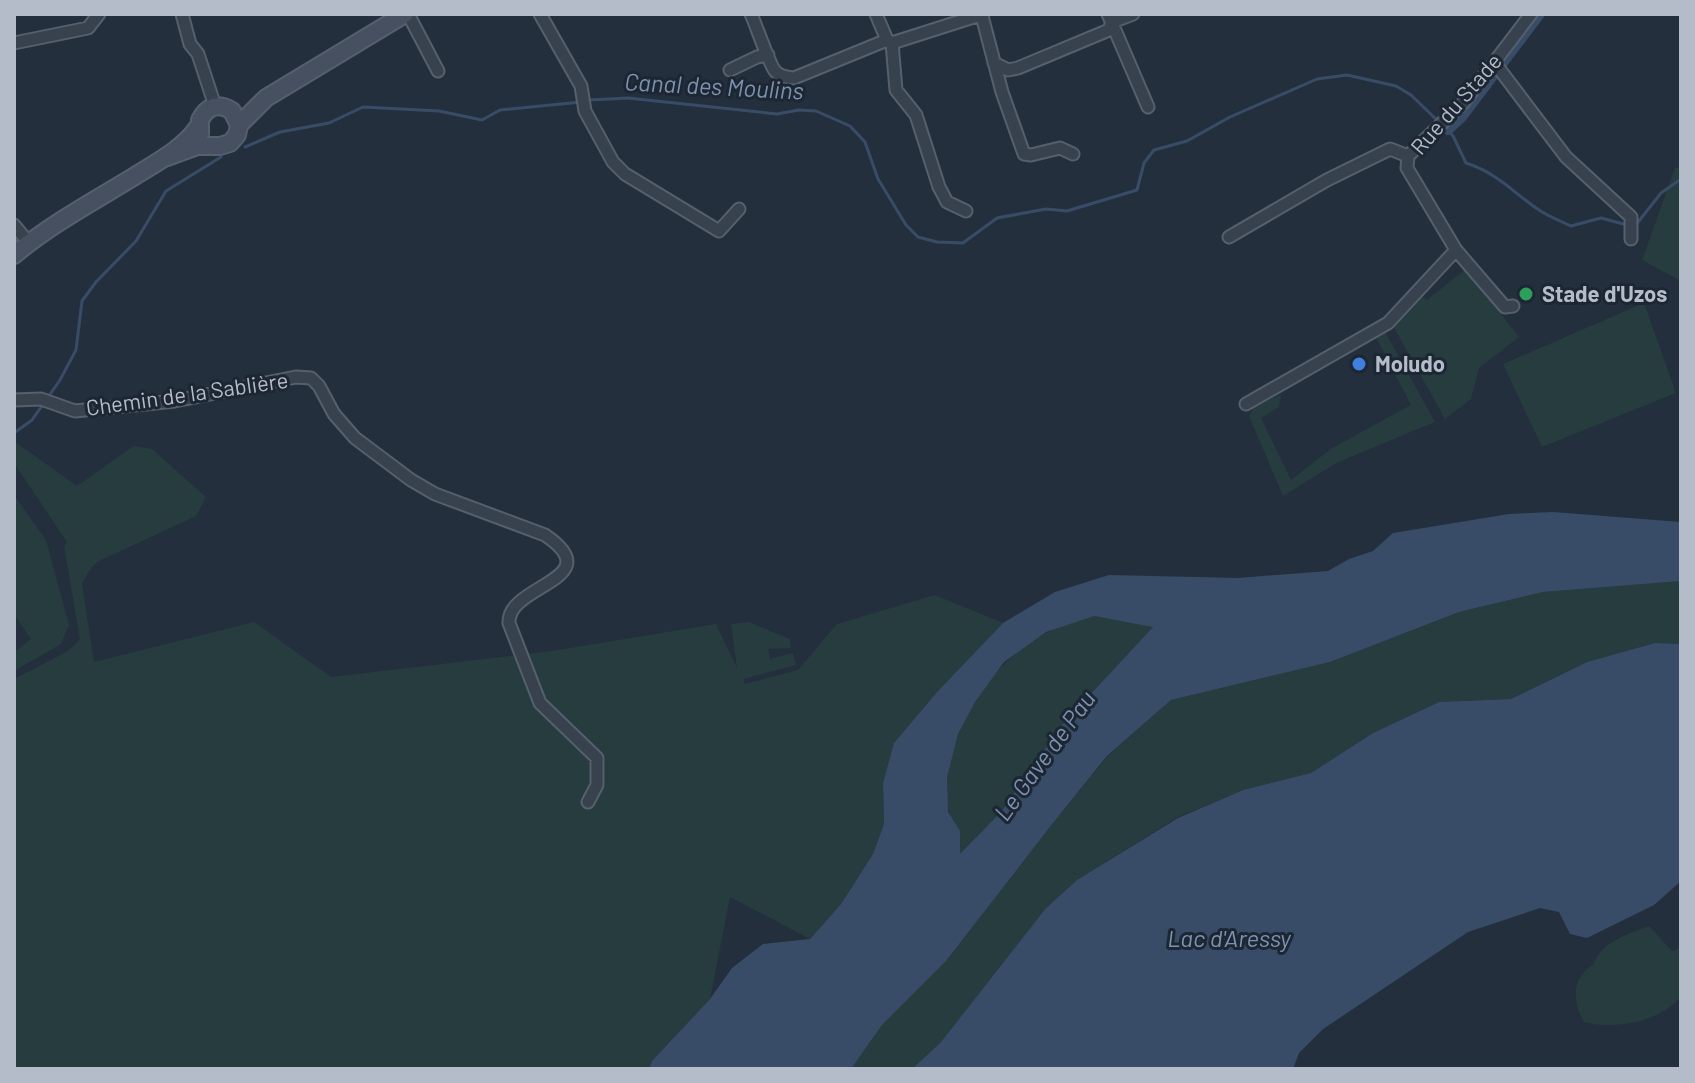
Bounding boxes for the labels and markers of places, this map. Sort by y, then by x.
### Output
place label: Stade d'Uzos [1542,280,1667,306]
marker: Stade d'Uzos [1517,285,1535,303]
place label: Moludo [1375,350,1445,376]
marker: Moludo [1350,355,1368,373]

